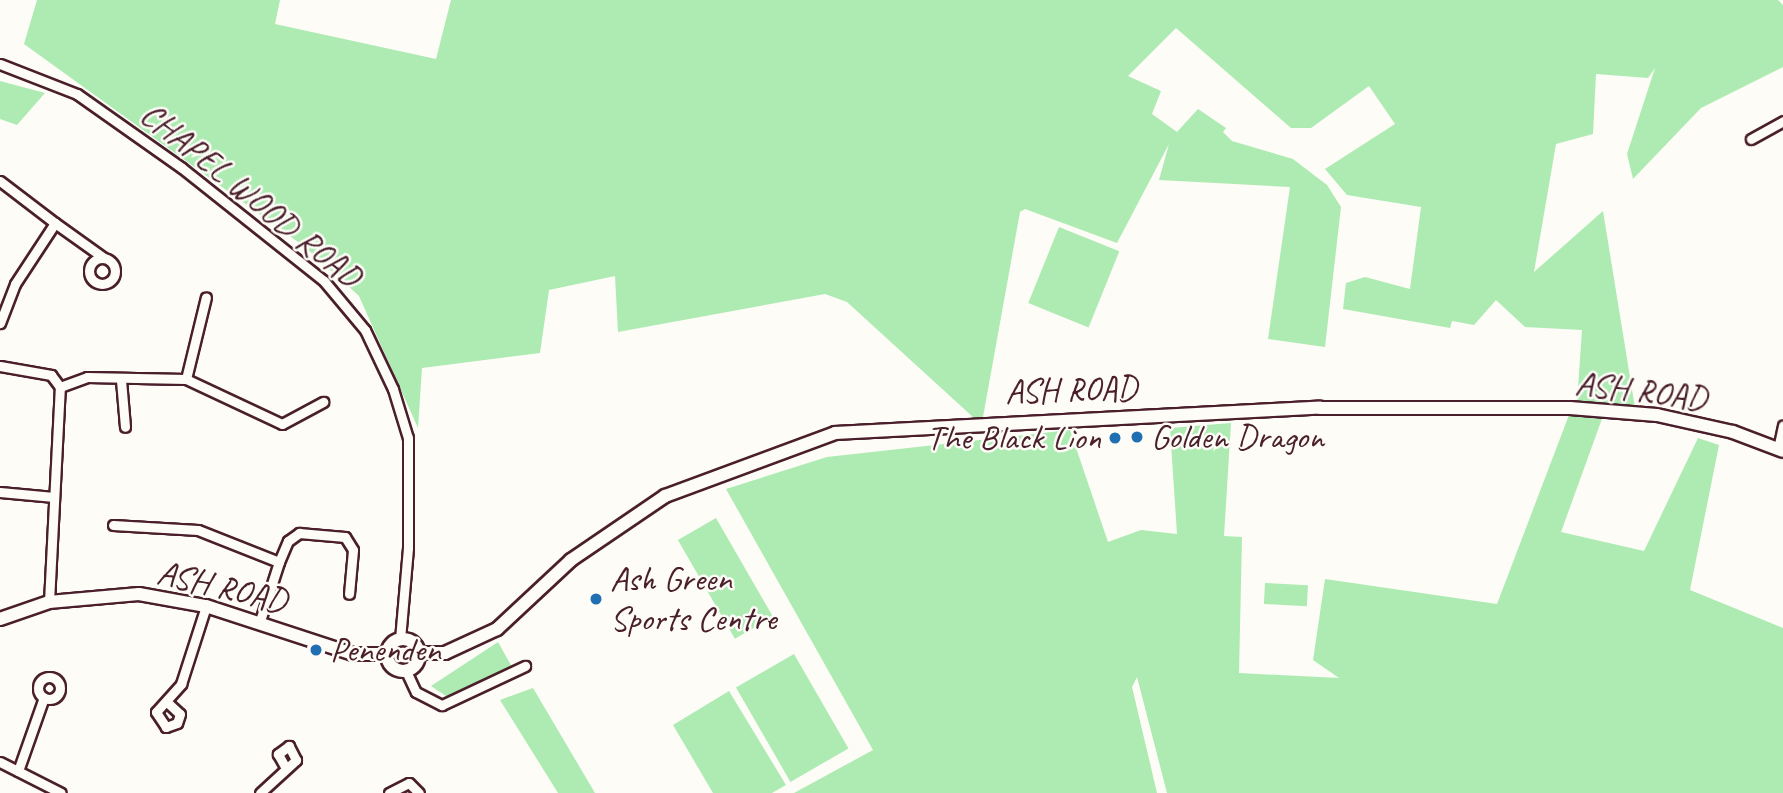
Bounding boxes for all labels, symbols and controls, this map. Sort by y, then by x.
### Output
street label: CHAPEL WOOD ROAD [131,92,371,298]
street label: ASH ROAD [1571,362,1711,420]
street label: ASH ROAD [1003,367,1139,413]
place label: Golden Dragon [1151,416,1324,458]
place label: The Black Lion [925,417,1101,459]
marker: Golden Dragon [1129,429,1145,445]
marker: The Black Lion [1107,430,1123,446]
street label: ASH ROAD [151,551,293,623]
place label: Ash Green Sports Centre [610,558,776,640]
marker: Ash Green Sports Centre [588,591,604,607]
place label: Penenden [330,629,441,671]
marker: Penenden [308,642,324,658]

